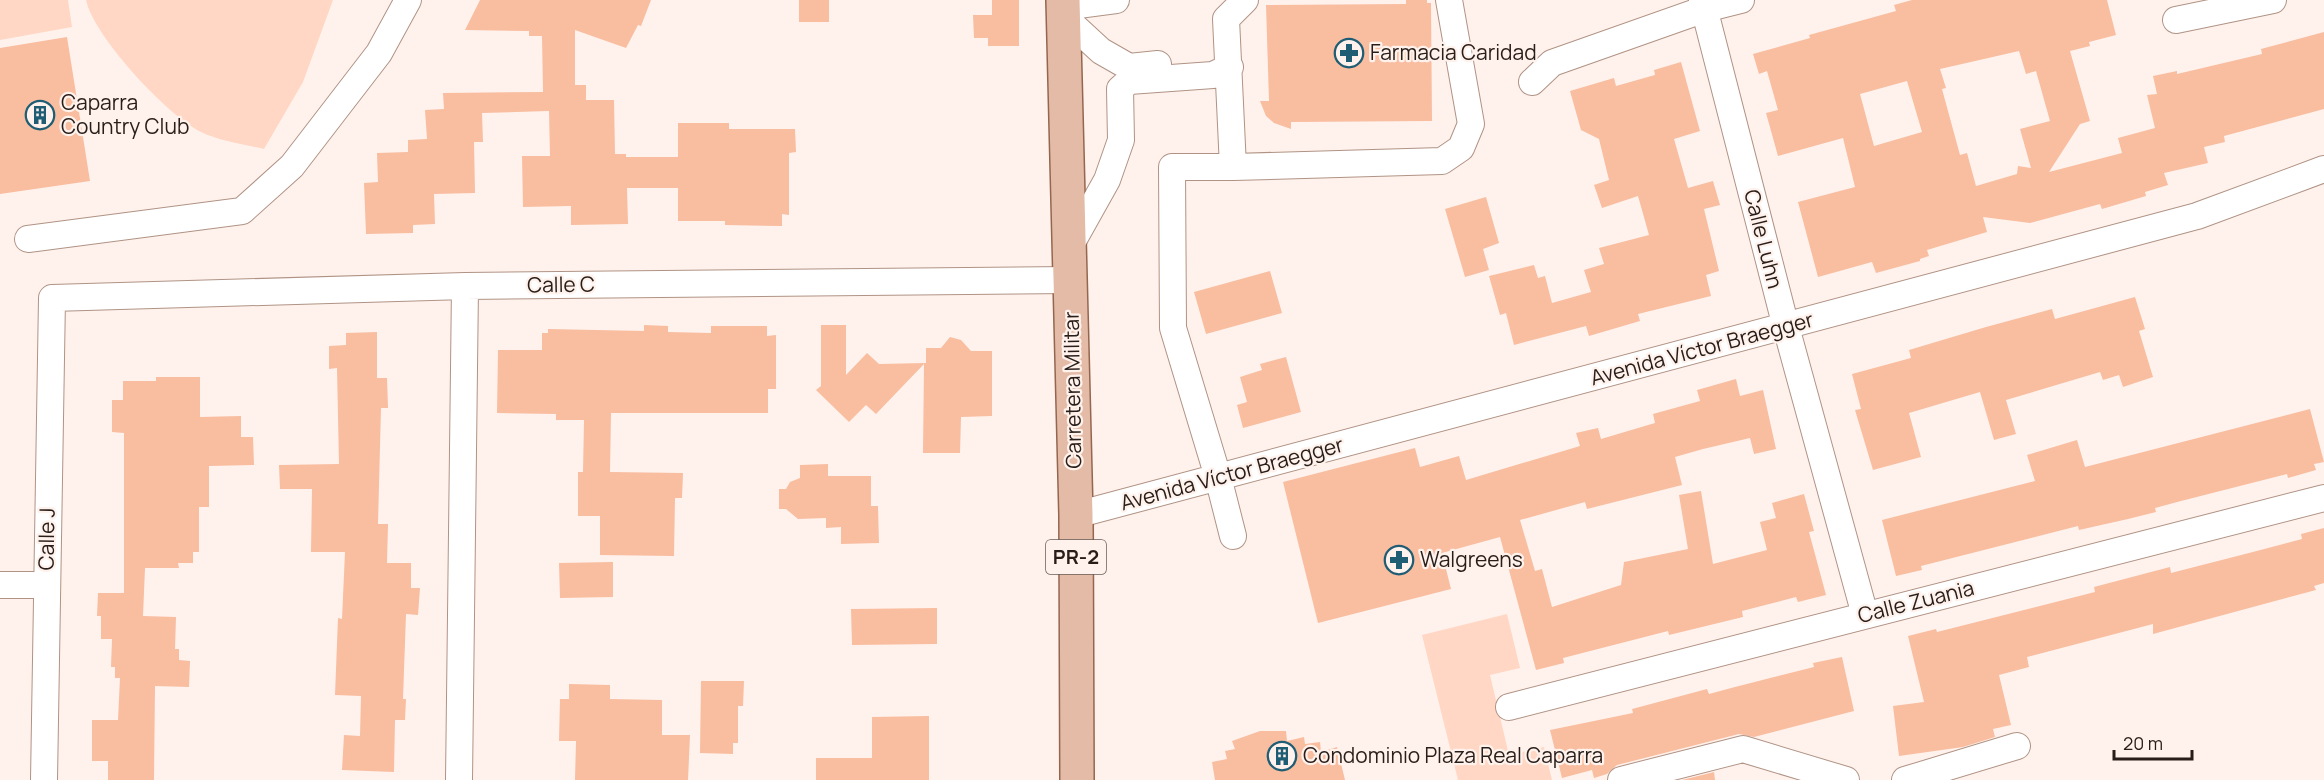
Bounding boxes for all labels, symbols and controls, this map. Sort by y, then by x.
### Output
pharmacy icon: Farmacia Caridad [1333,37,1365,69]
place label: Farmacia Caridad [1370,38,1537,66]
place label: Caparra Country Club [61,88,189,140]
building icon: Caparra Country Club [24,99,56,131]
street label: Calle Luhn [1738,186,1790,291]
street label: Calle C [527,269,595,299]
street label: Avenida Víctor Braegger [1587,305,1817,391]
street label: Carretera Militar [1057,311,1087,469]
street label: Avenida Víctor Braegger [1117,430,1347,516]
street label: Calle J [31,507,61,571]
road number: PR-2 [1046,540,1106,574]
pharmacy icon: Walgreens [1383,544,1415,576]
place label: Walgreens [1420,545,1523,573]
street label: Calle Zuania [1855,573,1977,629]
scale bar [2114,723,2192,761]
text: 20 m [2123,731,2163,755]
building icon: Condominio Plaza Real Caparra [1266,740,1298,772]
place label: Condominio Plaza Real Caparra [1303,741,1603,769]

